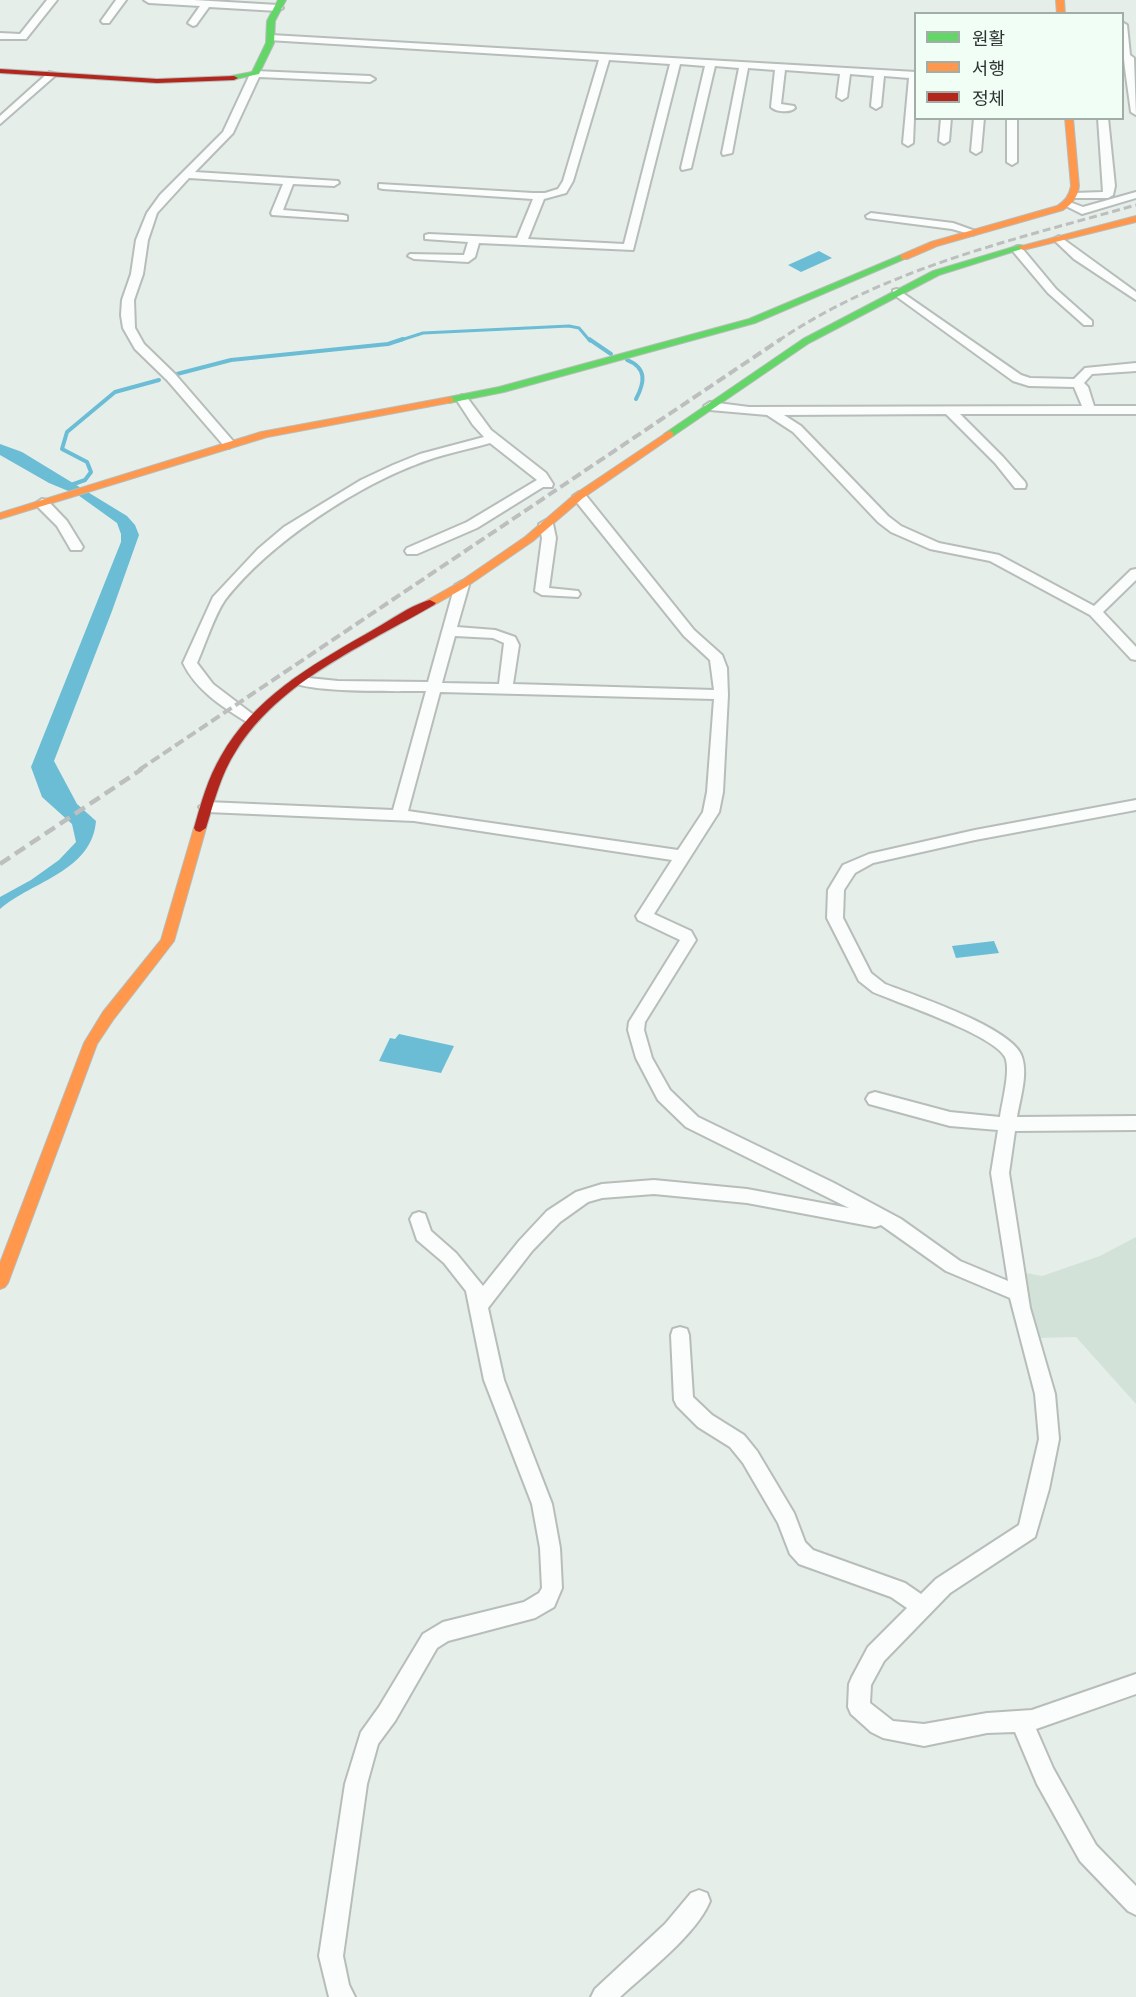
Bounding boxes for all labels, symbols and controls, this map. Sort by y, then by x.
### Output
legend [914,12,1124,120]
text: 원활 [972,28,1005,50]
text: 서행 [972,58,1005,80]
text: 정체 [972,88,1005,110]

